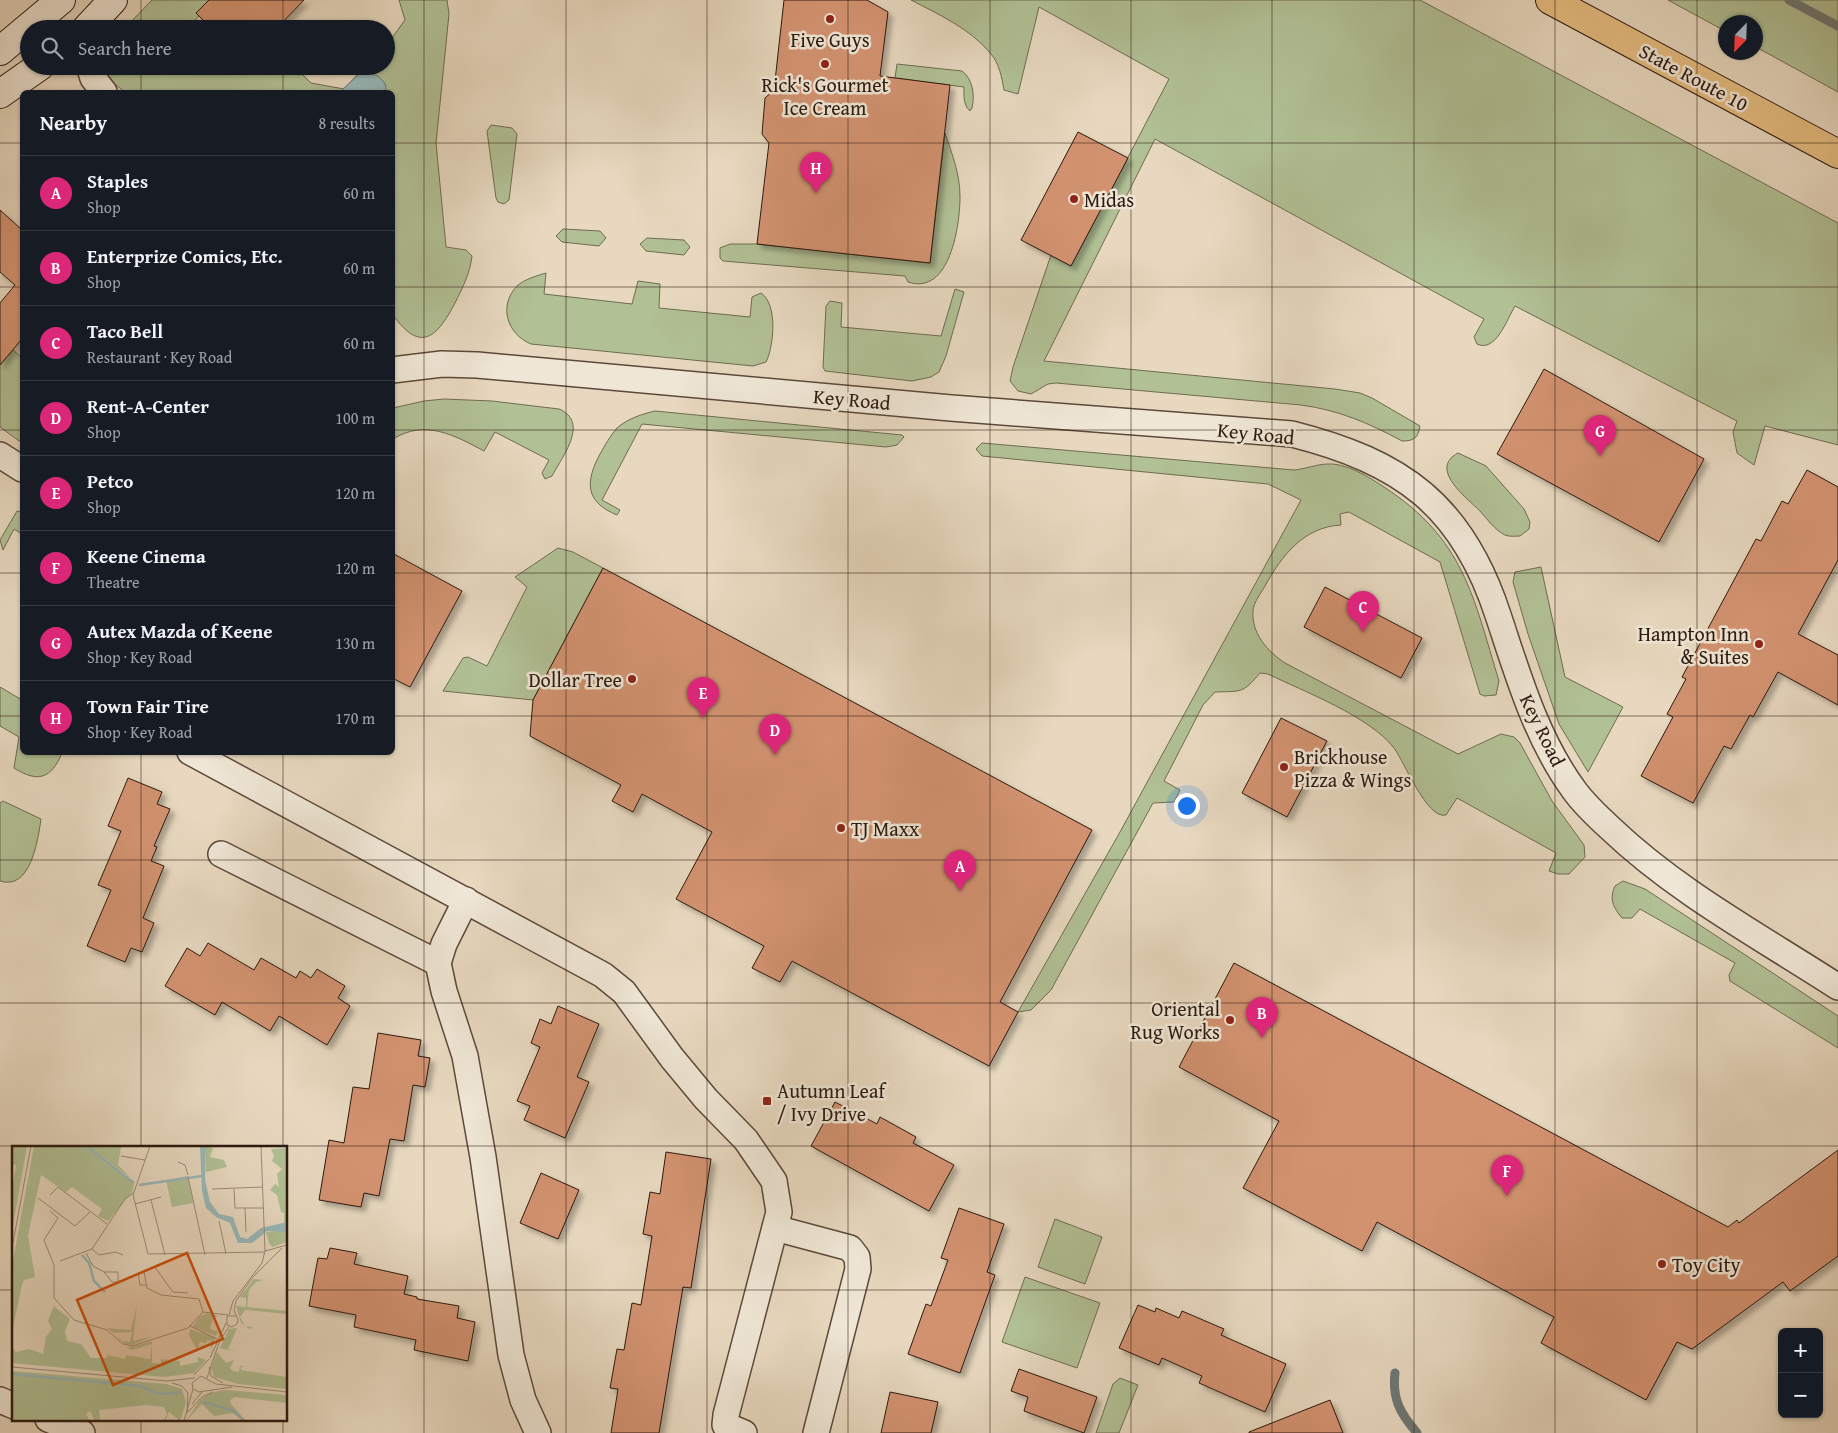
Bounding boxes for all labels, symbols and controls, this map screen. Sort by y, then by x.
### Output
marker: Five Guys [824,13,836,25]
north arrow [1718,15,1763,60]
search box [20,20,395,75]
place label: Five Guys [790,25,870,54]
icon: search [38,34,66,62]
text: Search here [78,34,172,62]
street label: State Route 10 [1634,36,1754,118]
marker: Rick's Gourmet Ice Cream [819,58,831,70]
place label: Rick's Gourmet Ice Cream [761,70,889,122]
text: Nearby [40,107,107,138]
text: 8 results [318,111,375,135]
pin: H [800,152,832,193]
text: Staples [87,167,148,195]
text: A [51,181,61,205]
text: 60 m [343,181,375,205]
place label: Midas [1084,185,1134,214]
marker: Midas [1068,193,1080,205]
text: Shop [87,195,121,219]
text: Enterprize Comics, Etc. [87,242,283,270]
text: B [51,256,61,280]
text: 60 m [343,256,375,280]
text: Shop [87,270,121,294]
text: Taco Bell [87,317,163,345]
text: C [51,331,61,355]
text: 60 m [343,331,375,355]
text: Restaurant · Key Road [87,345,232,369]
street label: Key Road [812,381,892,417]
text: Rent-A-Center [87,392,209,420]
text: D [51,406,61,430]
text: 100 m [335,406,375,430]
street label: Key Road [1216,415,1296,452]
pin: G [1584,415,1616,456]
text: Shop [87,420,121,444]
text: Petco [87,467,133,495]
text: E [52,481,60,505]
text: 120 m [335,481,375,505]
text: Shop [87,495,121,519]
text: Keene Cinema [87,542,206,570]
text: F [52,556,60,580]
text: 120 m [335,556,375,580]
text: Theatre [87,570,140,594]
pin: C [1347,591,1379,632]
text: Autex Mazda of Keene [87,617,273,645]
place label: Hampton Inn & Suites [1638,619,1749,671]
text: G [51,631,61,655]
text: 130 m [335,631,375,655]
marker: Hampton Inn & Suites [1753,638,1765,650]
text: Shop · Key Road [87,645,192,669]
place label: Dollar Tree [528,665,622,694]
marker: Dollar Tree [626,673,638,685]
pin: E [687,677,719,718]
street label: Key Road [1513,689,1573,771]
text: Town Fair Tire [87,692,209,720]
text: H [50,706,62,730]
text: 170 m [335,706,375,730]
pin: D [759,714,791,755]
text: Shop · Key Road [87,720,192,744]
place label: Brickhouse Pizza & Wings [1294,742,1411,794]
marker: Brickhouse Pizza & Wings [1278,761,1290,773]
your location [1174,793,1200,819]
place label: TJ Maxx [851,814,920,843]
marker: TJ Maxx [835,822,847,834]
pin: A [944,850,976,891]
place label: Oriental Rug Works [1131,994,1220,1046]
pin: B [1246,997,1278,1038]
marker: Oriental Rug Works [1224,1014,1236,1026]
place label: Autumn Leaf / Ivy Drive [777,1076,887,1128]
marker: Autumn Leaf / Ivy Drive [761,1095,773,1107]
inset map [12,1146,288,1420]
pin: F [1491,1155,1523,1196]
place label: Toy City [1672,1250,1741,1279]
marker: Toy City [1656,1258,1668,1270]
map controls [1778,1328,1823,1418]
button: + [1778,1328,1823,1373]
button: − [1778,1373,1823,1418]

